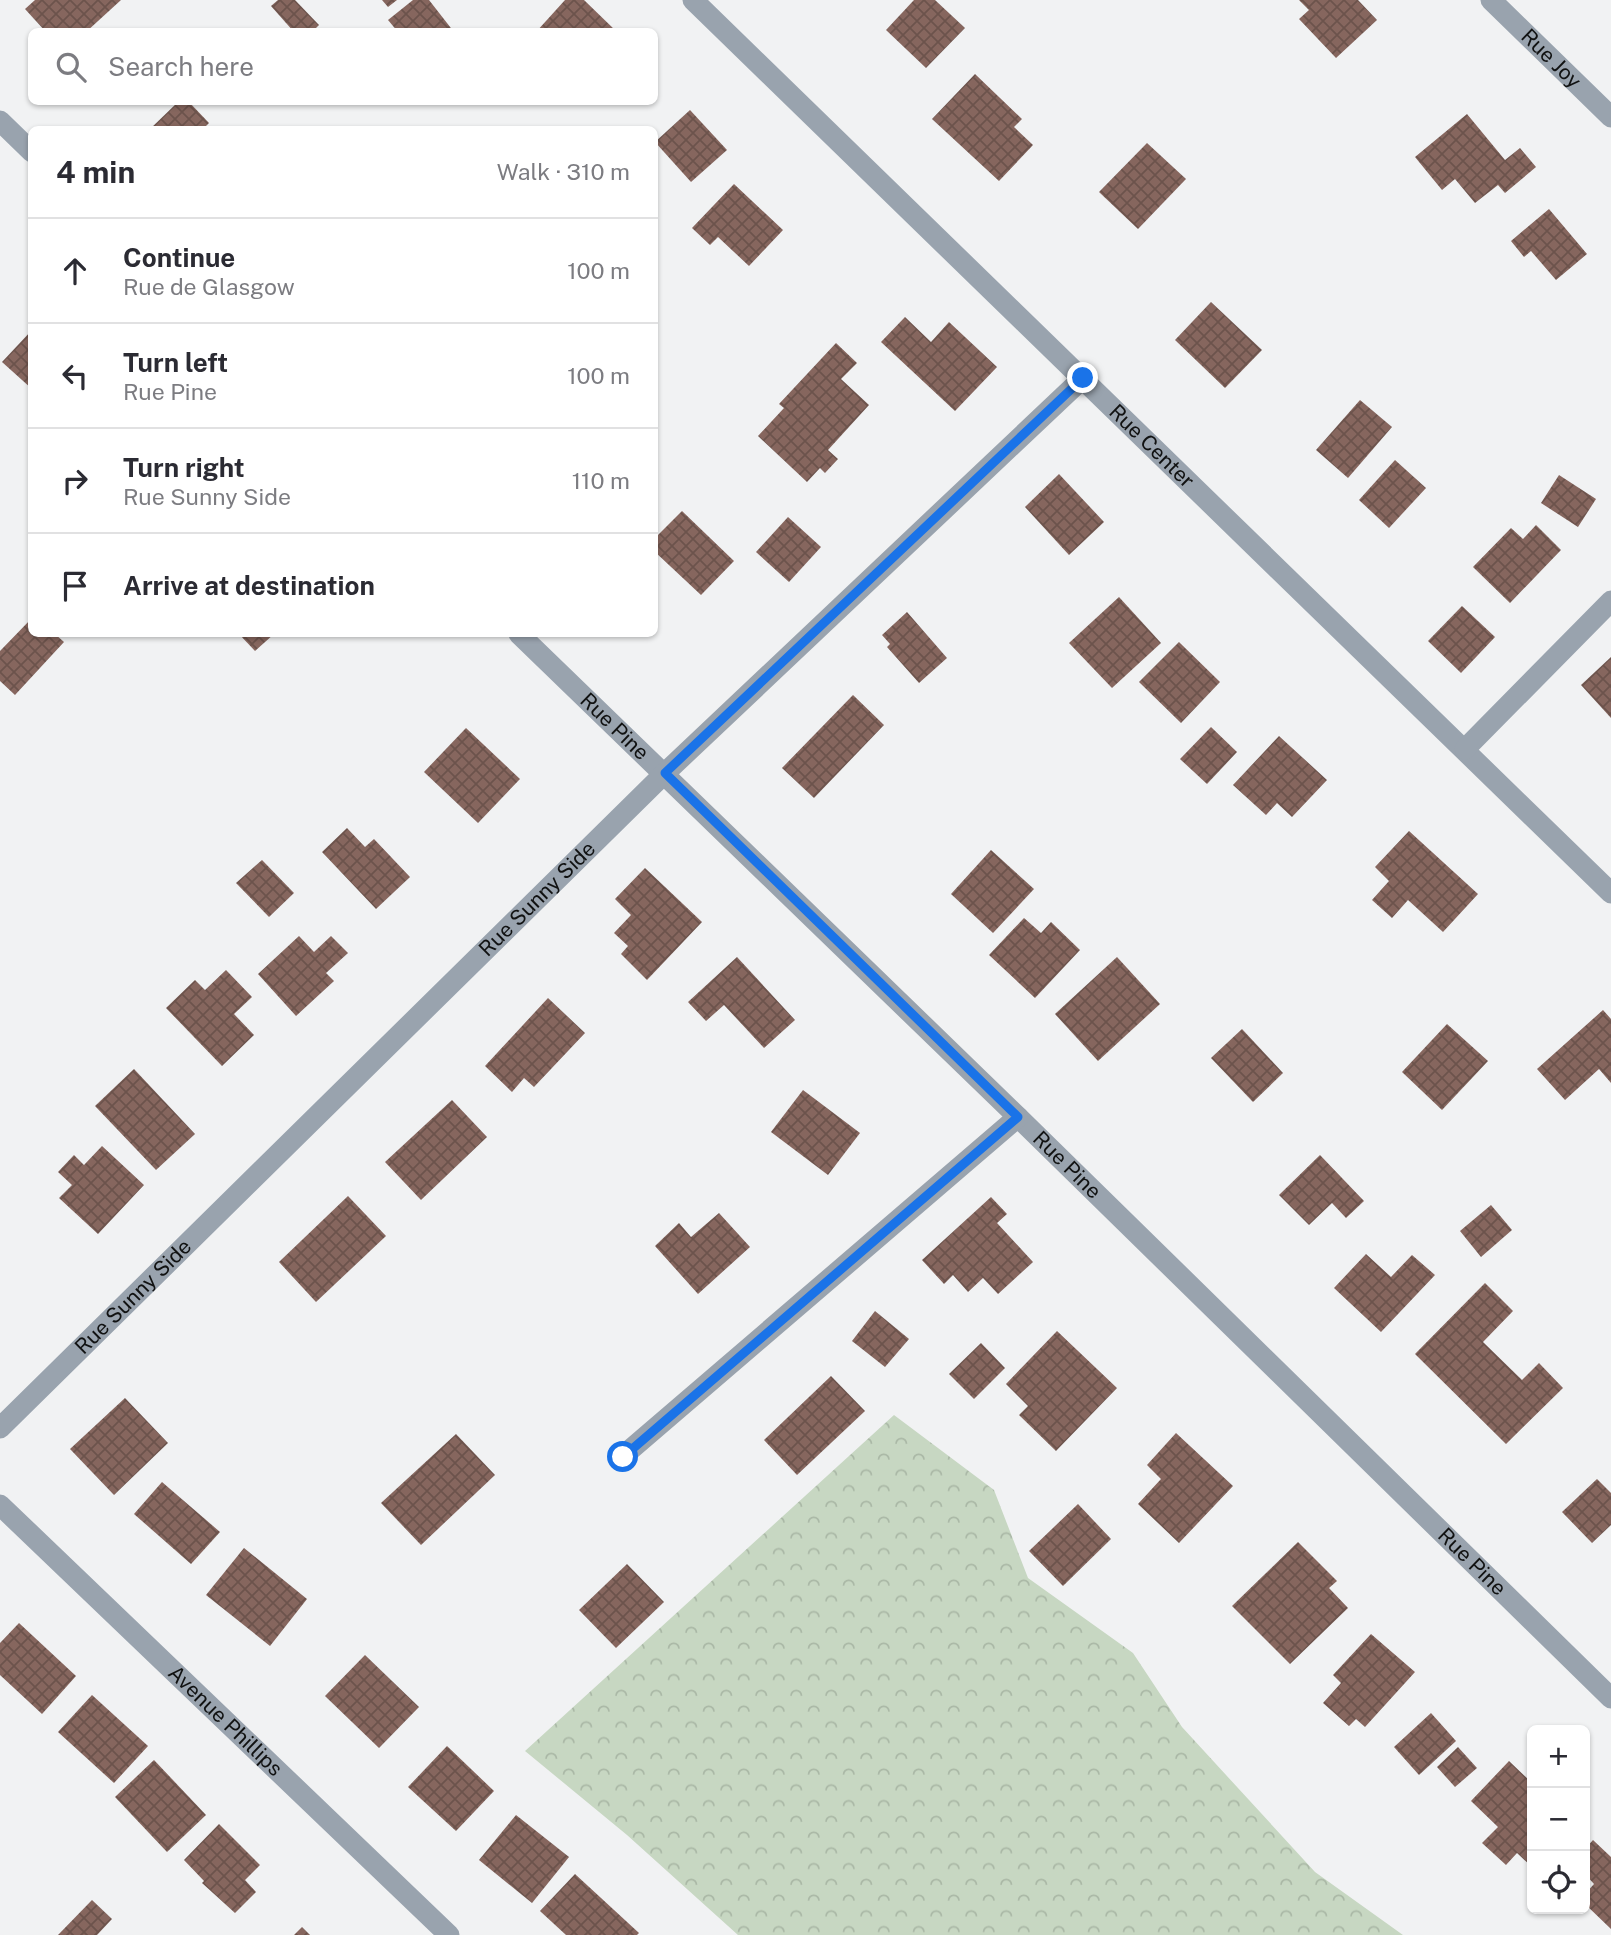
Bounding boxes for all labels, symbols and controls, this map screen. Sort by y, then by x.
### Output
street label: Rue Joy [1516,23,1587,93]
search box [28,28,658,105]
icon: search [52,48,90,86]
text: Search here [108,51,254,82]
text: 4 min [56,154,135,190]
text: Walk · 310 m [497,158,630,185]
text: Continue [123,242,235,273]
icon: ahead [56,252,94,290]
text: 100 m [567,257,630,284]
text: Rue de Glasgow [123,273,295,300]
text: Turn left [123,347,228,378]
icon: left [56,357,94,395]
text: 100 m [567,362,630,389]
route end [1067,362,1098,393]
text: Rue Pine [123,378,217,405]
street label: Rue Center [1104,399,1200,493]
text: Turn right [123,452,245,483]
icon: right [56,462,94,500]
text: 110 m [572,467,630,494]
text: Rue Sunny Side [123,483,291,510]
icon: arrive [56,567,94,605]
text: Arrive at destination [123,570,375,601]
street label: Rue Pine [575,687,654,765]
street label: Rue Sunny Side [473,836,600,961]
street label: Rue Pine [1028,1126,1107,1204]
street label: Rue Sunny Side [69,1234,196,1359]
route start [607,1441,638,1472]
street label: Rue Pine [1433,1522,1512,1600]
street label: Avenue Phillips [163,1660,288,1781]
map controls [1527,1725,1590,1914]
button: + [1527,1725,1590,1788]
button: − [1527,1788,1590,1851]
button: locate [1527,1851,1590,1914]

